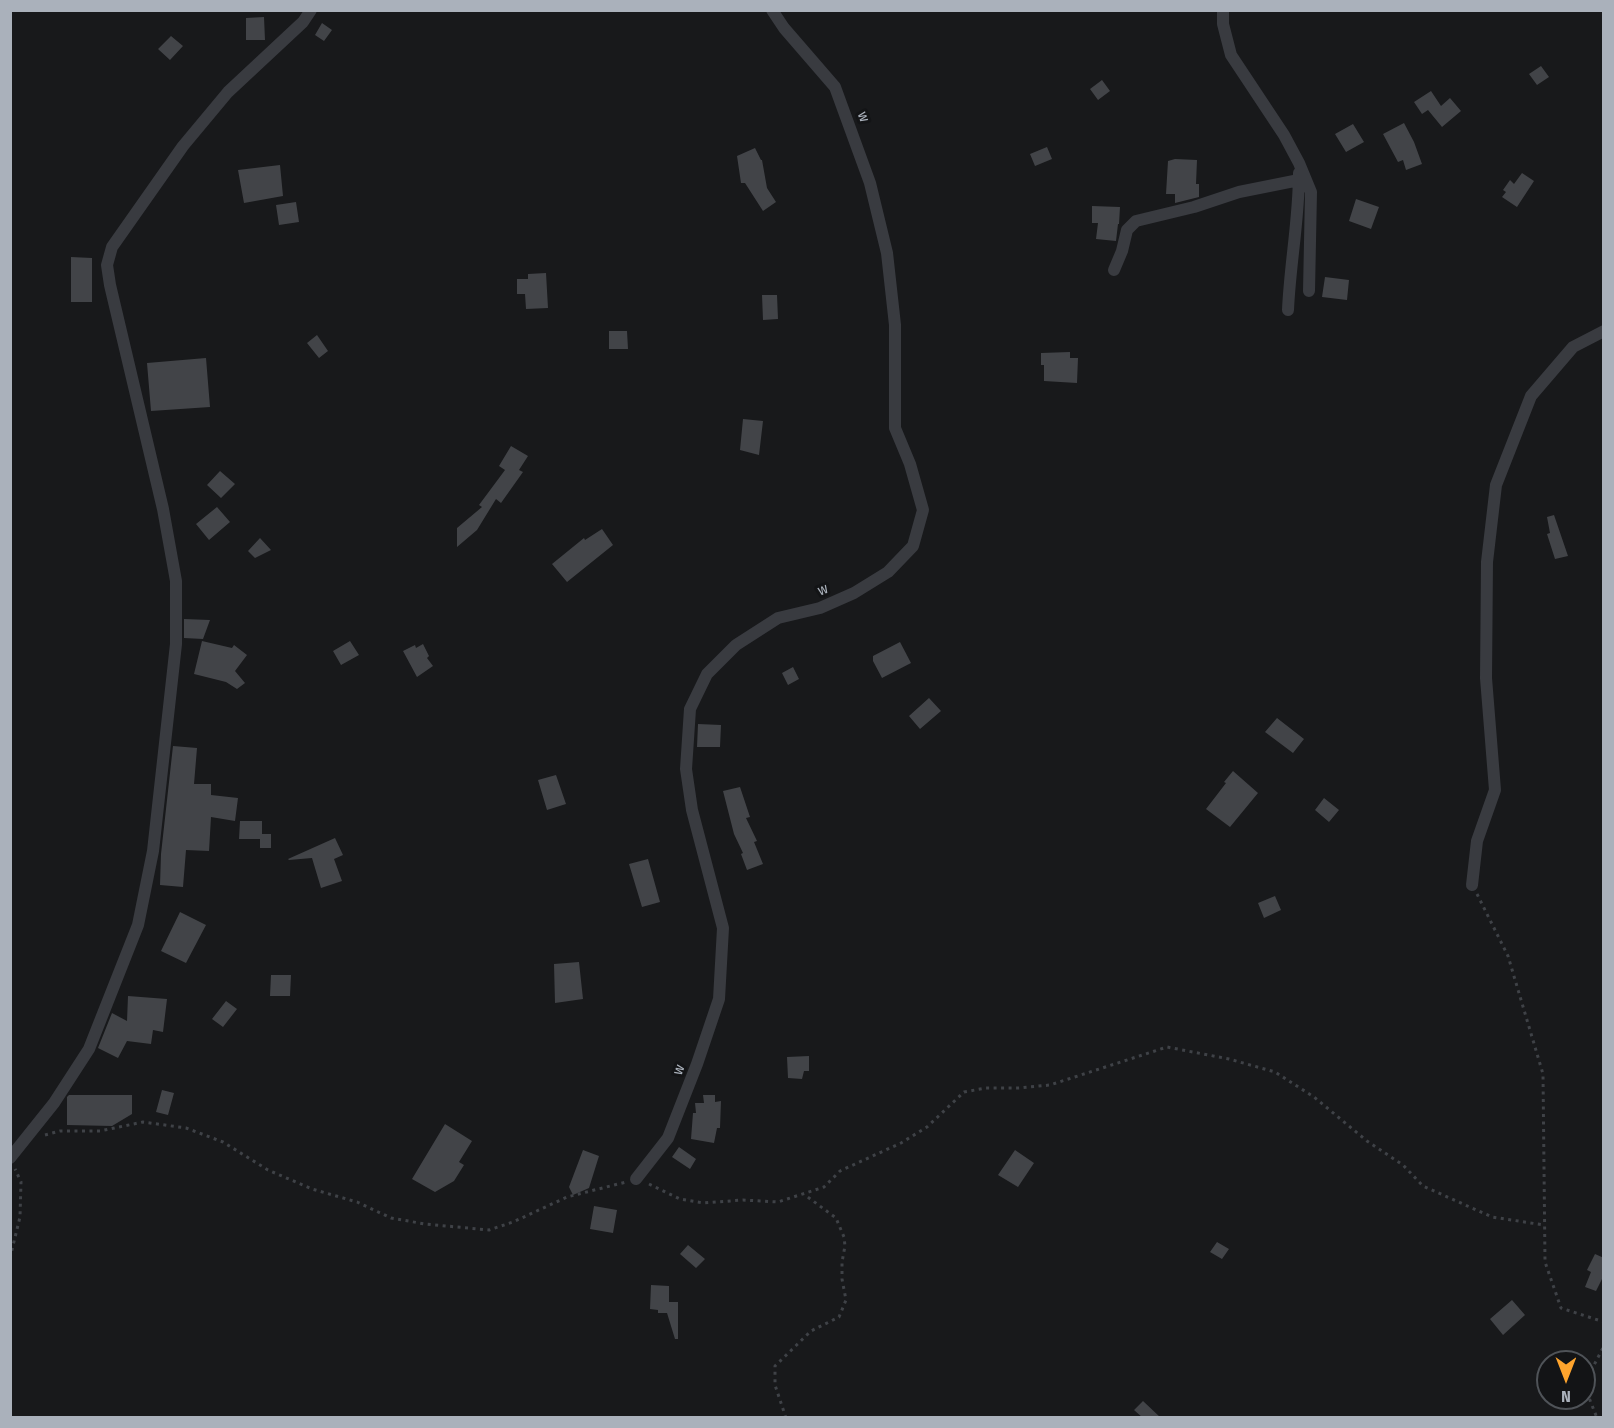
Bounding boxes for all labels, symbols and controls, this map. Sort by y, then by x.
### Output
street label: w [853,109,873,125]
street label: w [815,580,831,600]
street label: w [669,1062,689,1078]
north arrow [1536,1350,1596,1410]
text: N [1561,1387,1571,1406]

